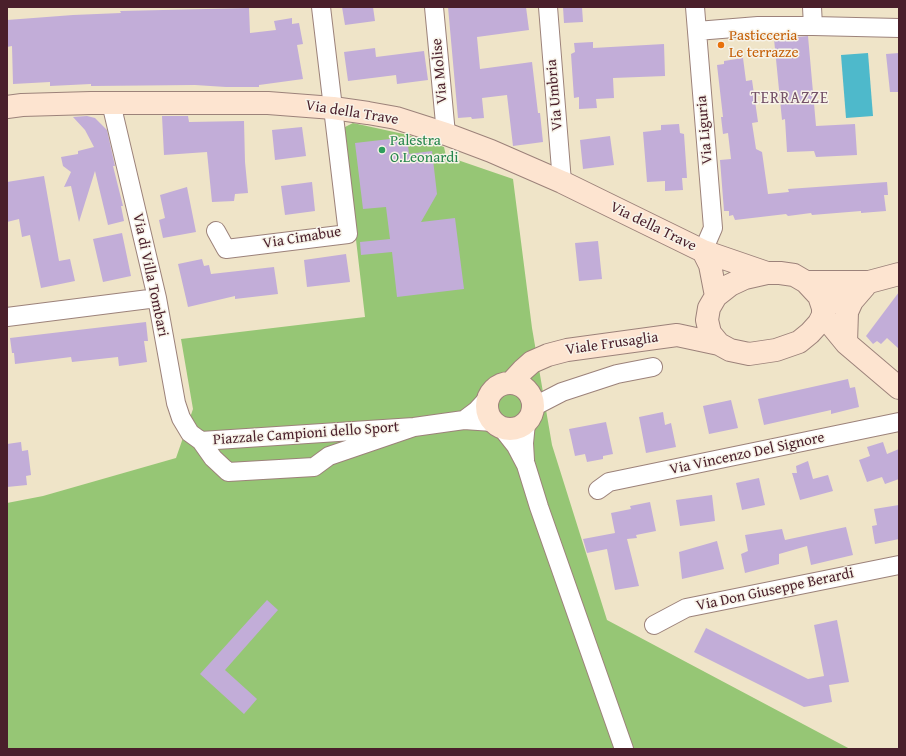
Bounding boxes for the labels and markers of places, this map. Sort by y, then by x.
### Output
place label: Pasticceria Le terrazze [729,27,798,62]
marker: Pasticceria Le terrazze [716,40,726,50]
place label: Palestra O.Leonardi [390,132,459,167]
marker: Palestra O.Leonardi [377,145,387,155]

